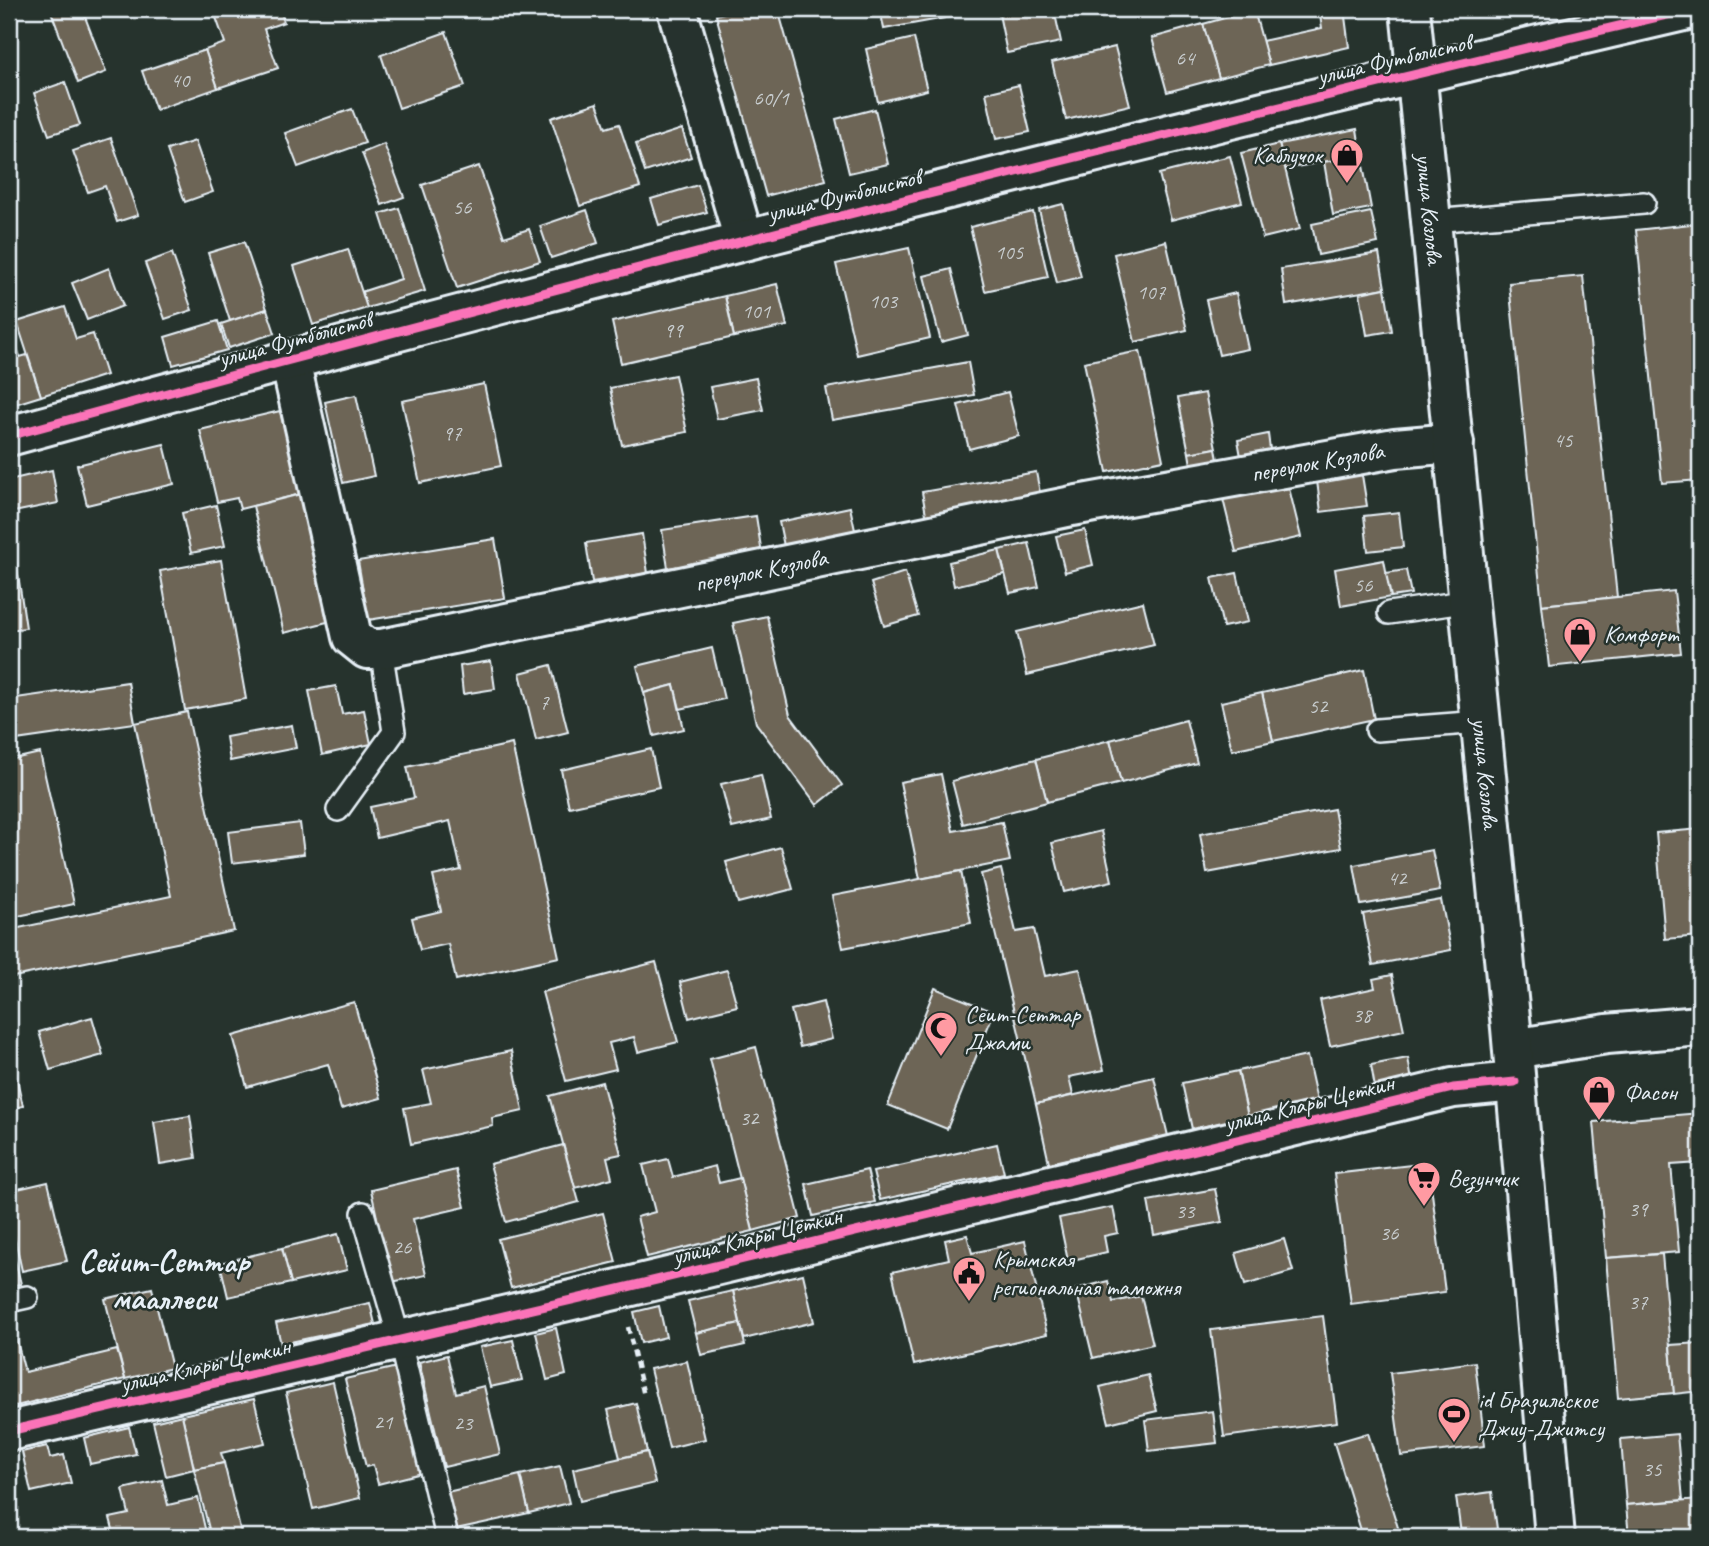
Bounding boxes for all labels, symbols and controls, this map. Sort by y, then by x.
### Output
street label: улица Футболистов [1312,26,1478,92]
house number: 64 [1176,45,1197,71]
house number: 40 [171,67,191,93]
house number: 60/1 [753,85,790,111]
shop icon: Каблучок [1328,136,1366,185]
place label: Каблучок [1253,140,1324,170]
street label: улица Козлова [1409,150,1450,268]
street label: улица Футболистов [762,160,928,229]
house number: 56 [453,194,472,220]
house number: 105 [995,239,1025,265]
house number: 107 [1137,279,1167,305]
house number: 103 [869,288,899,314]
house number: 101 [742,298,772,324]
street label: улица Футболистов [213,303,379,374]
house number: 99 [664,317,684,343]
house number: 97 [443,420,463,446]
house number: 45 [1554,427,1574,453]
street label: переулок Козлова [1249,435,1388,489]
street label: переулок Козлова [692,542,831,599]
house number: 56 [1354,572,1373,598]
shop icon: Комфорт [1561,615,1599,664]
place label: Комфорт [1604,619,1680,649]
house number: 7 [539,689,550,715]
house number: 52 [1309,693,1329,719]
street label: улица Козлова [1465,714,1506,832]
house number: 42 [1388,865,1408,891]
place label: Сеит-Сеттар Джами [965,999,1082,1057]
house number: 38 [1353,1002,1374,1028]
mosque icon: Сеит-Сеттар Джами [922,1009,960,1058]
street label: улица Клары Цеткин [1219,1067,1399,1139]
shop icon: Фасон [1580,1073,1618,1122]
place label: Фасон [1624,1077,1678,1107]
house number: 32 [740,1105,760,1131]
supermarket icon: Везунчик [1405,1159,1443,1208]
place label: Везунчик [1448,1163,1520,1194]
house number: 39 [1629,1196,1649,1222]
house number: 33 [1176,1198,1196,1224]
street label: улица Клары Цеткин [667,1200,847,1272]
house number: 36 [1380,1220,1399,1246]
house number: 26 [393,1234,412,1260]
district label: Сейит-Сеттар мааллеси [78,1241,252,1319]
place label: Крымская региональная таможня [993,1244,1182,1302]
public building icon: Крымская региональная таможня [950,1254,988,1303]
house number: 37 [1629,1289,1649,1315]
street label: улица Клары Цеткин [115,1330,295,1400]
place label: id Бразильское Джиу-Джитсу [1478,1385,1606,1443]
sports icon: id Бразильское Джиу-Джитсу [1435,1395,1473,1444]
house number: 21 [374,1409,394,1435]
house number: 23 [454,1410,474,1436]
house number: 35 [1643,1456,1663,1482]

